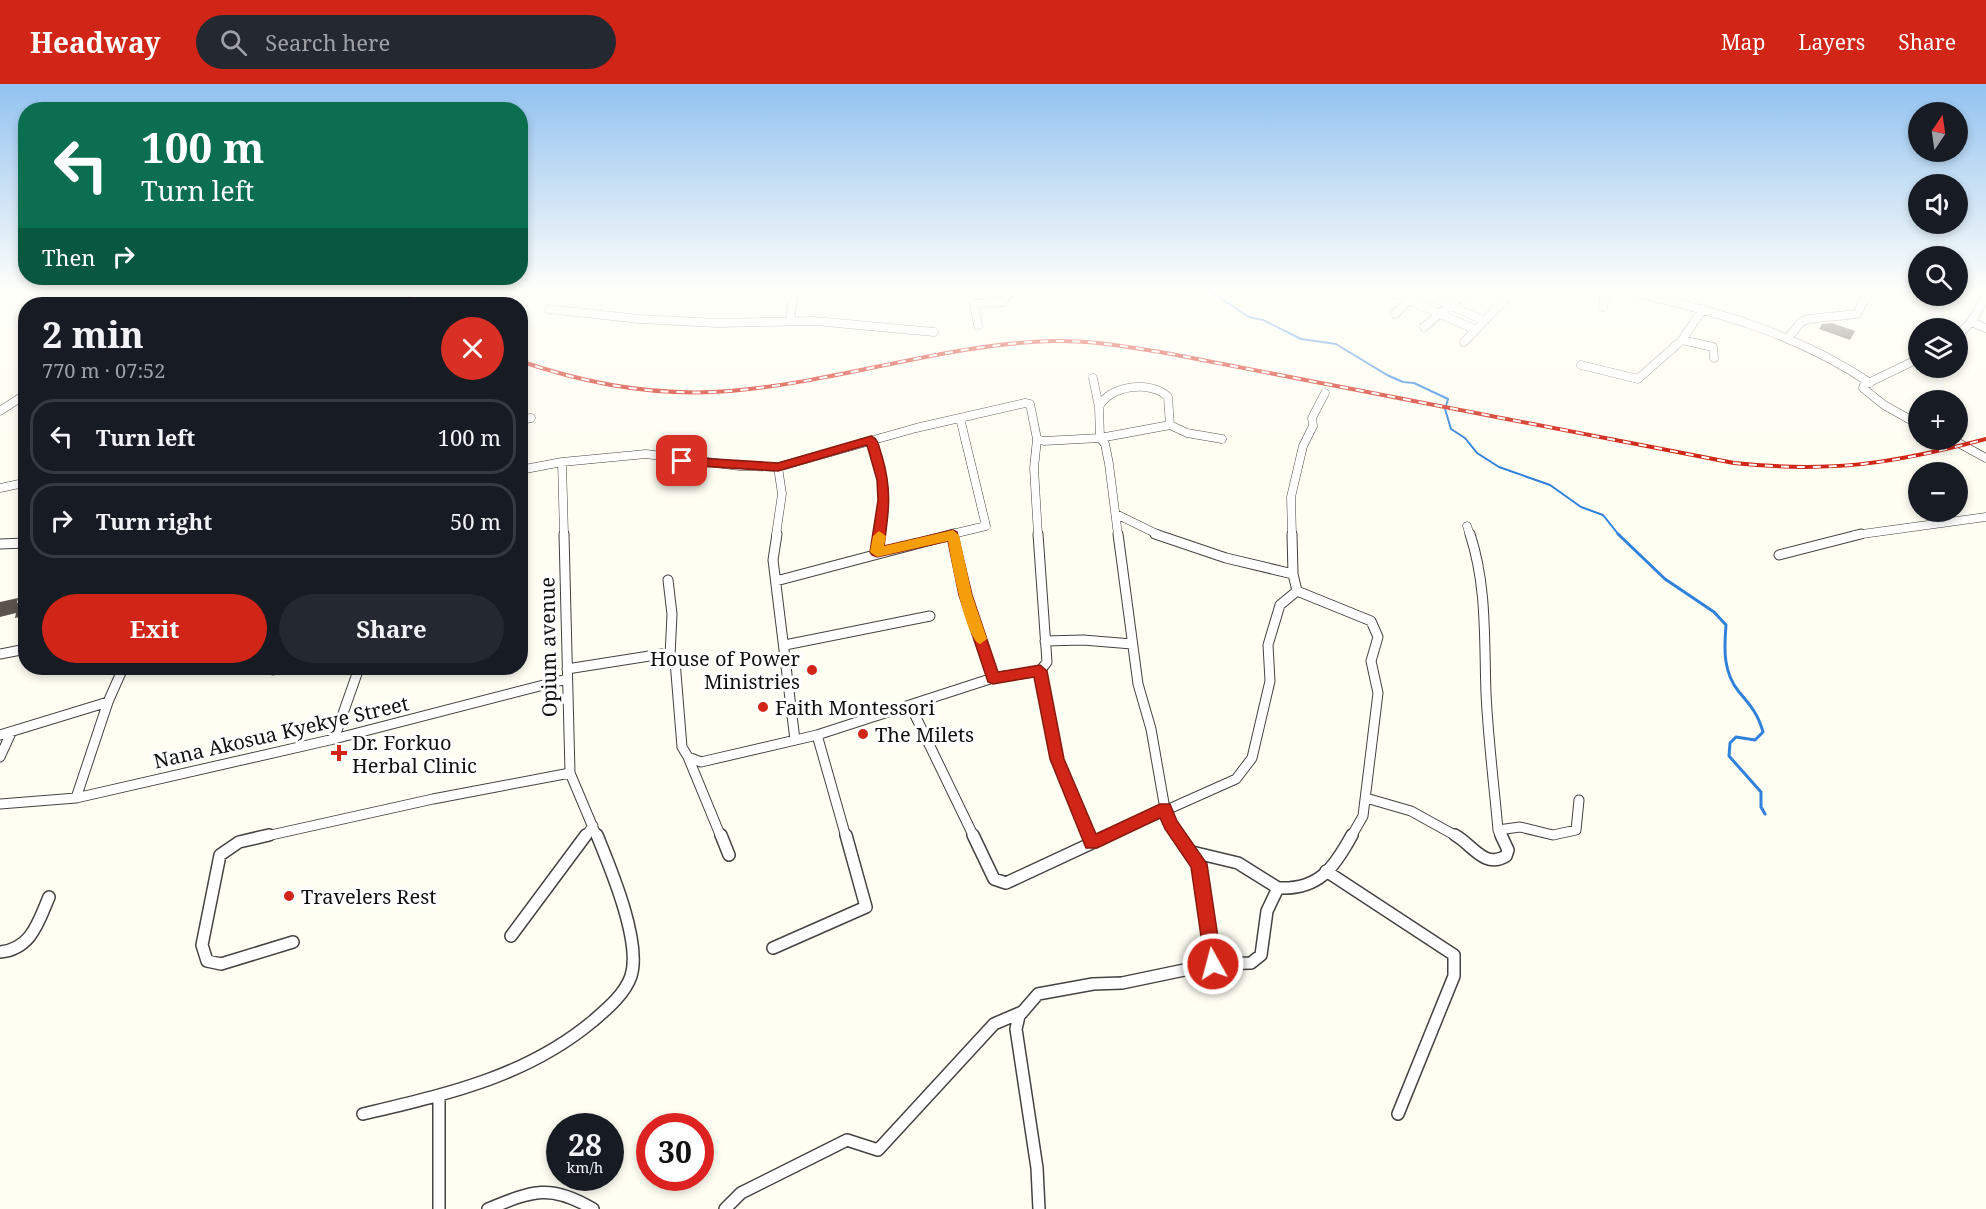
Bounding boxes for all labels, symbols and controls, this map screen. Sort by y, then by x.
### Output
search box [196,15,616,69]
text: Headway [30,23,160,61]
icon: search [217,26,250,59]
text: Search here [265,27,390,57]
text: Map [1721,28,1765,56]
text: Layers [1798,28,1865,56]
text: Share [1898,28,1956,56]
north arrow [1908,102,1968,162]
map controls [1908,102,1968,522]
text: 100 m [141,118,265,175]
icon: left [42,126,120,204]
text: Turn left [141,172,254,209]
button: sound [1908,174,1968,234]
icon: right [107,240,140,273]
text: Then [42,242,95,272]
button: search [1908,246,1968,306]
text: 2 min [42,310,144,359]
button: close [441,317,504,380]
button: layers [1908,318,1968,378]
text: 770 m · 07:52 [42,357,165,384]
button: + [1908,390,1968,450]
icon: left [45,420,78,453]
text: Turn left [96,422,195,452]
text: 100 m [438,422,501,452]
pin [656,435,707,486]
icon: arrive [665,444,698,477]
button: − [1908,462,1968,522]
icon: right [45,504,78,537]
text: Turn right [96,506,212,536]
text: 50 m [450,506,501,536]
street label: Opium avenue [533,577,563,717]
button: Exit [42,594,267,663]
button: Share [279,594,504,663]
place label: House of Power Ministries [650,645,801,695]
marker: House of Power Ministries [805,663,819,677]
street label: Nana Akosua Kyekye Street [151,689,411,775]
place label: Faith Montessori [775,694,936,721]
marker: Faith Montessori [756,700,770,714]
place label: The Milets [875,721,974,748]
marker: The Milets [856,727,870,741]
place label: Dr. Forkuo Herbal Clinic [352,729,477,779]
marker: Dr. Forkuo Herbal Clinic [330,744,348,762]
place label: Travelers Rest [301,883,436,910]
marker: Travelers Rest [282,889,296,903]
position arrow [1181,932,1245,996]
speed limit sign: 30 [636,1113,714,1191]
text: 28 [568,1124,602,1165]
text: km/h [567,1157,603,1177]

